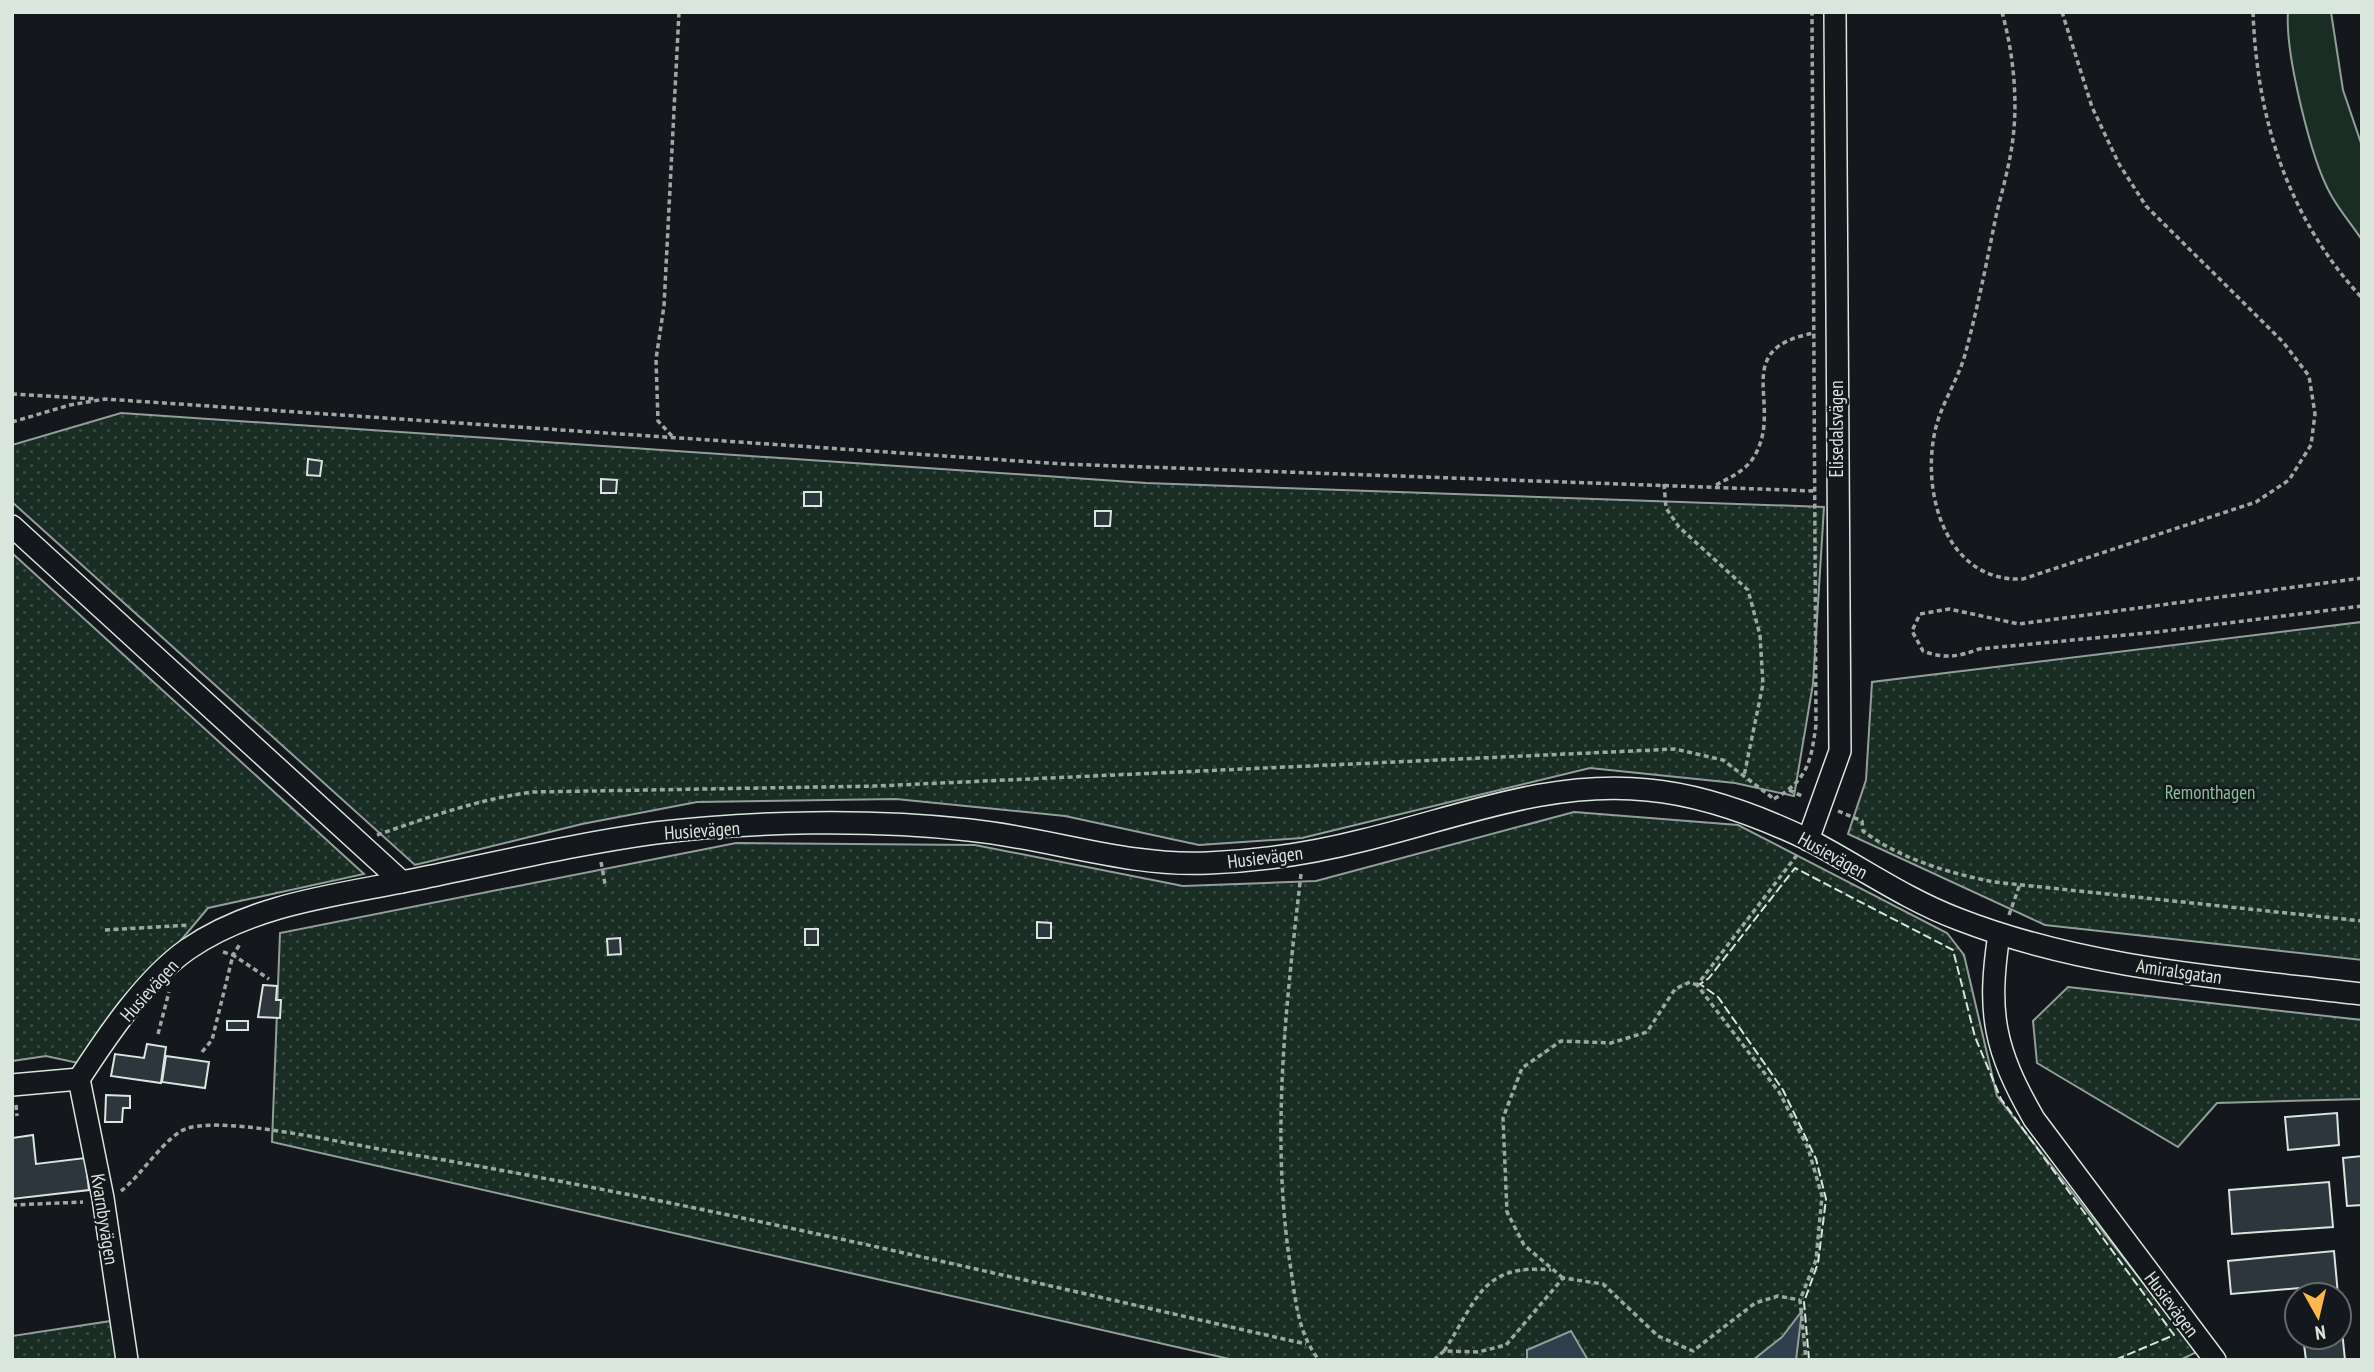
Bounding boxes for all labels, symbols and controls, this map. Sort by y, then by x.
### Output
street label: Elisedalsvägen [1824,380,1848,478]
park label: Remonthagen [2165,780,2255,804]
street label: Husievägen [663,815,741,845]
street label: Husievägen [1794,826,1872,884]
street label: Husievägen [1226,840,1304,874]
street label: Amiralsgatan [2135,953,2223,989]
street label: Husievägen [115,954,183,1026]
street label: Kvarnbyvägen [86,1172,124,1266]
street label: Husievägen [2140,1266,2204,1342]
north arrow [2283,1281,2353,1351]
text: N [2314,1320,2327,1345]

